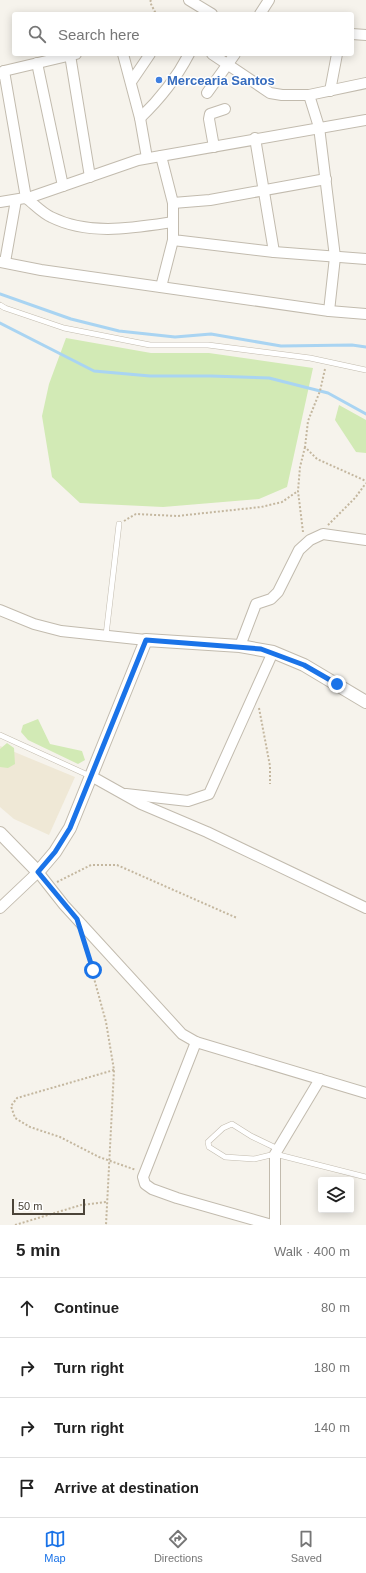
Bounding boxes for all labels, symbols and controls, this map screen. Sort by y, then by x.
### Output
search box [12,12,354,56]
icon: search [26,23,48,45]
text: Search here [58,26,140,43]
place label: Mercearia Santos [167,73,275,88]
marker: Mercearia Santos [154,75,164,85]
route end [328,675,346,693]
route start [84,961,102,979]
map controls [318,1177,354,1213]
button: layers [318,1177,354,1213]
scale bar [12,1197,85,1216]
text: 50 m [18,1200,42,1212]
text: 5 min [16,1241,60,1260]
text: Walk · 400 m [274,1244,350,1259]
icon: ahead [16,1297,38,1319]
text: Continue [54,1299,119,1316]
text: 80 m [321,1300,350,1315]
icon: right [16,1357,38,1379]
text: Turn right [54,1359,124,1376]
text: 180 m [314,1360,350,1375]
icon: right [16,1417,38,1439]
text: Turn right [54,1419,124,1436]
text: 140 m [314,1420,350,1435]
icon: arrive [16,1477,38,1499]
text: Arrive at destination [54,1479,199,1496]
tab: Map [44,1528,66,1564]
tab: Directions [154,1528,203,1564]
tab: Saved [291,1528,322,1564]

